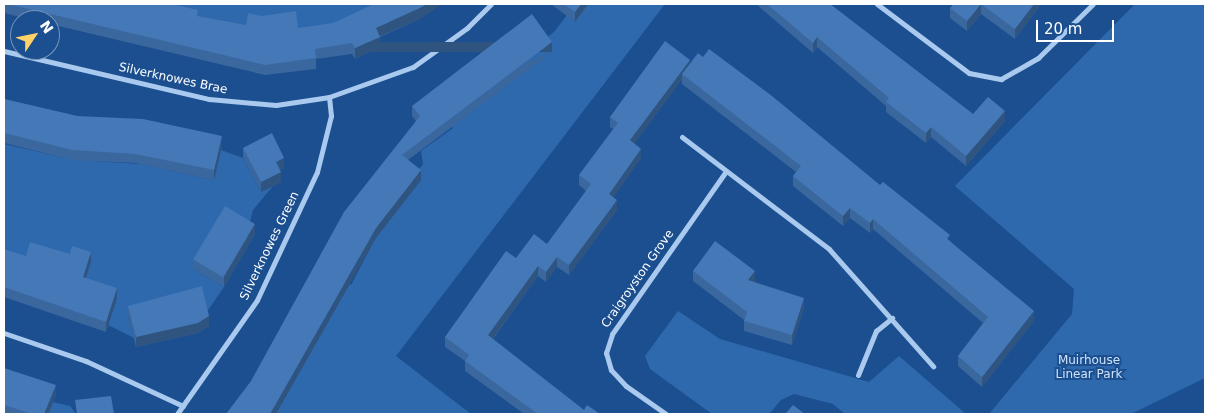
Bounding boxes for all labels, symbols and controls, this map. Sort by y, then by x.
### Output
north arrow [10,10,60,60]
scale bar [1039,10,1116,42]
text: N [37,18,57,37]
text: 20 m [1044,20,1082,38]
street label: Silverknowes Brae [117,60,229,98]
street label: Silverknowes Green [237,189,303,303]
street label: Craigroyston Grove [599,227,677,331]
park label: Muirhouse Linear Park [1055,354,1123,382]

